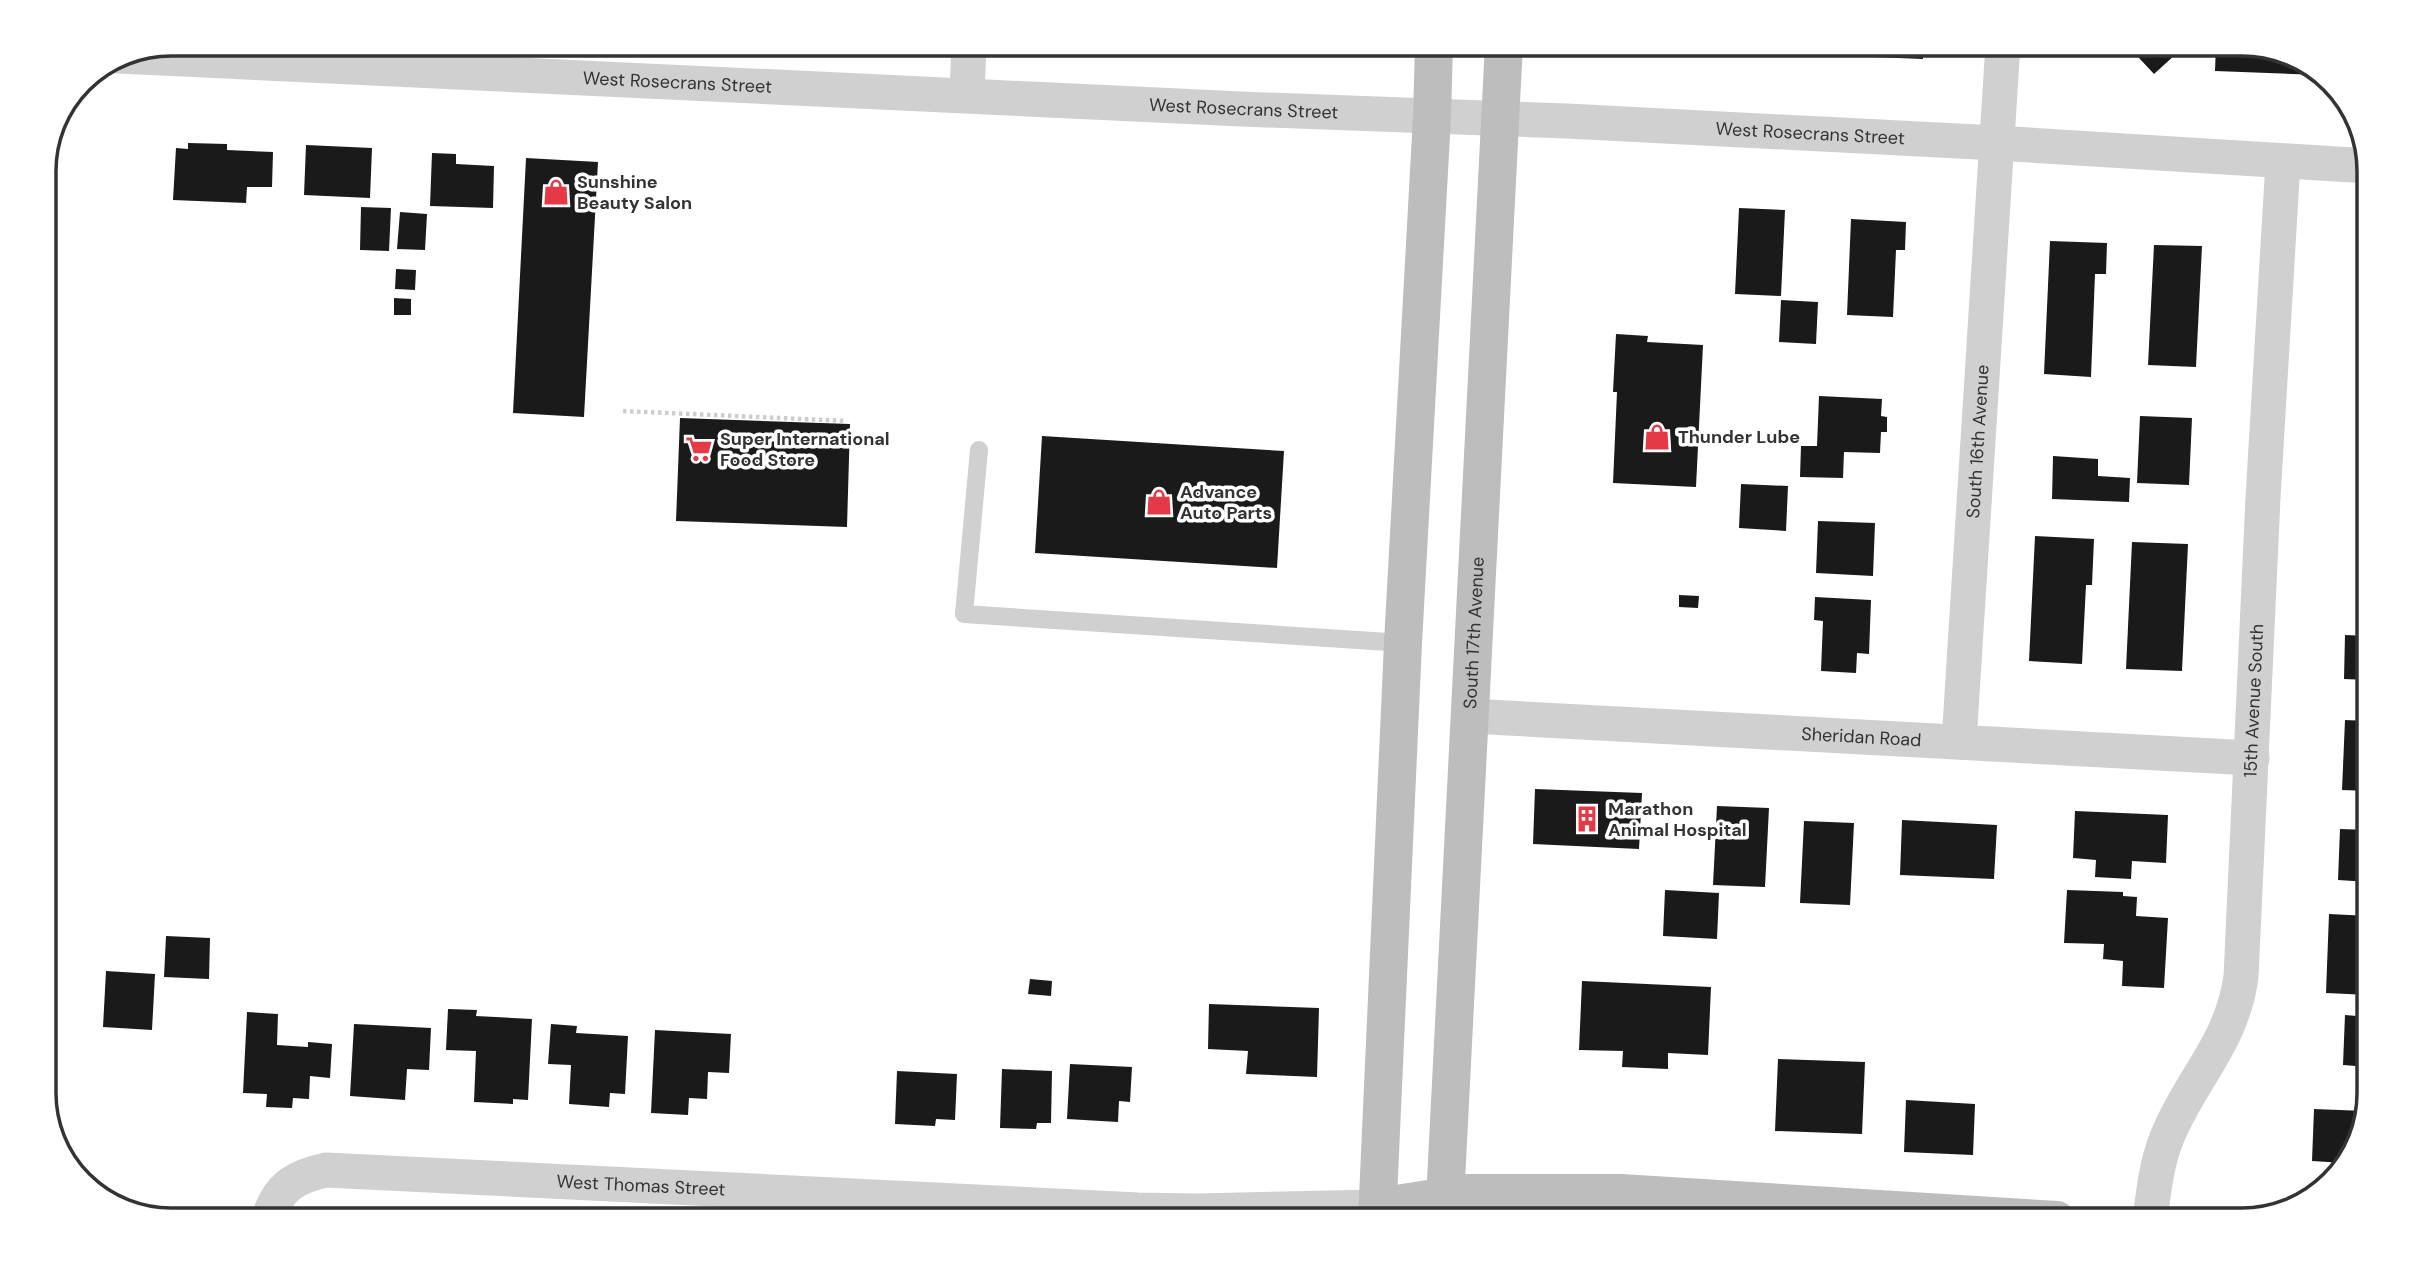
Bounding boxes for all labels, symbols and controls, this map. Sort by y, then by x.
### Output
street label: West Rosecrans Street [582,66,773,99]
street label: West Rosecrans Street [1149,93,1339,125]
street label: West Rosecrans Street [1715,117,1905,150]
place label: Sunshine Beauty Salon [577,170,692,215]
shop icon: Sunshine Beauty Salon [541,177,571,207]
street label: South 16th Avenue [1961,364,1995,519]
shop icon: Thunder Lube [1642,422,1672,452]
place label: Thunder Lube [1678,425,1800,449]
place label: Super International Food Store [720,427,890,472]
supermarket icon: Super International Food Store [684,434,714,464]
place label: Advance Auto Parts [1180,480,1272,525]
shop icon: Advance Auto Parts [1144,487,1174,517]
street label: South 17th Avenue [1458,556,1490,709]
street label: 15th Avenue South [2238,623,2269,778]
street label: Sheridan Road [1801,722,1922,752]
place label: Marathon Animal Hospital [1608,797,1747,842]
building icon: Marathon Animal Hospital [1572,804,1602,834]
street label: West Thomas Street [556,1169,726,1202]

